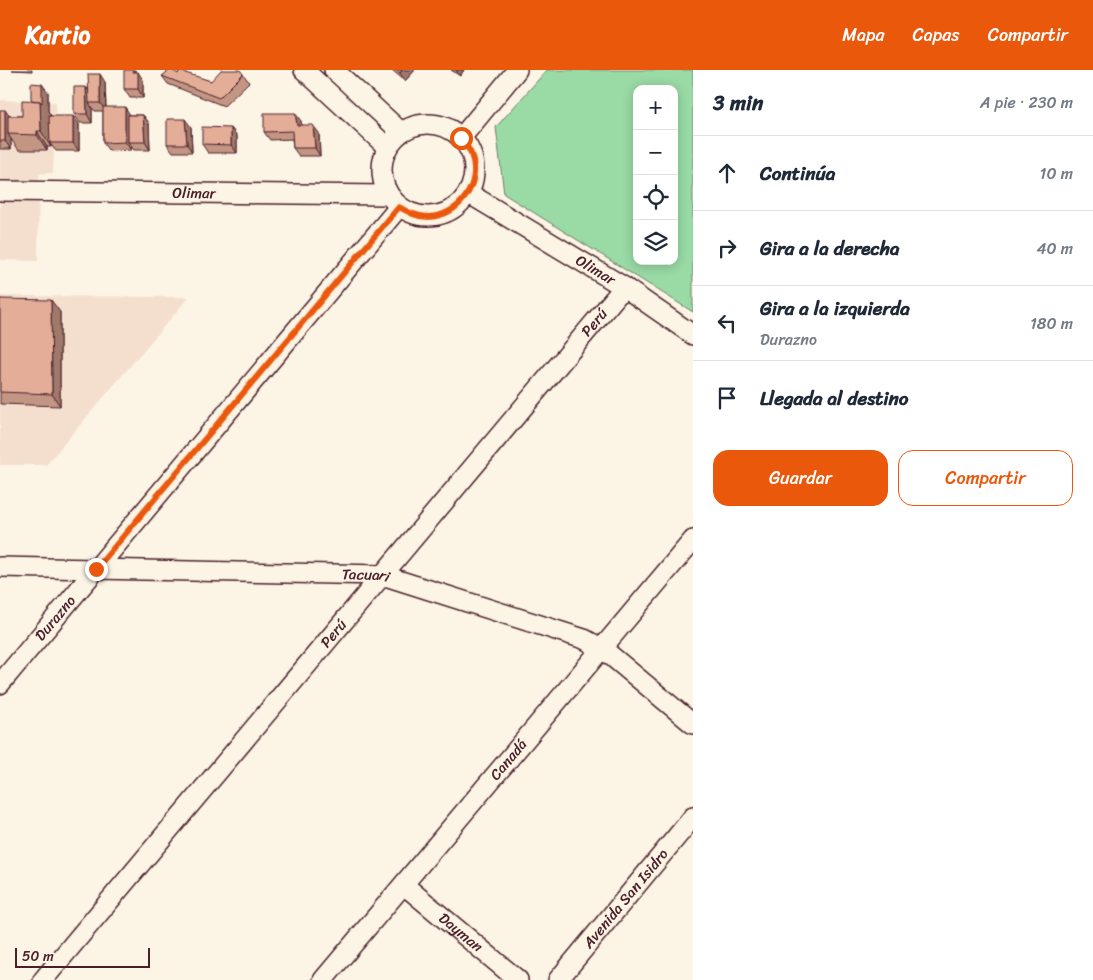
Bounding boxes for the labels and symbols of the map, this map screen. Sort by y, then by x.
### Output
route start [450,127,473,150]
street label: Olimar [172,180,217,206]
street label: Olimar [570,248,622,293]
street label: Perú [574,302,615,343]
route end [85,558,108,581]
street label: Tacuari [342,561,394,590]
street label: Durazno [28,589,83,647]
street label: Perú [313,613,354,654]
street label: Canadá [483,732,534,786]
street label: Avenida San Isidro [576,842,675,955]
street label: Dayman [433,906,489,959]
scale bar [15,945,150,968]

